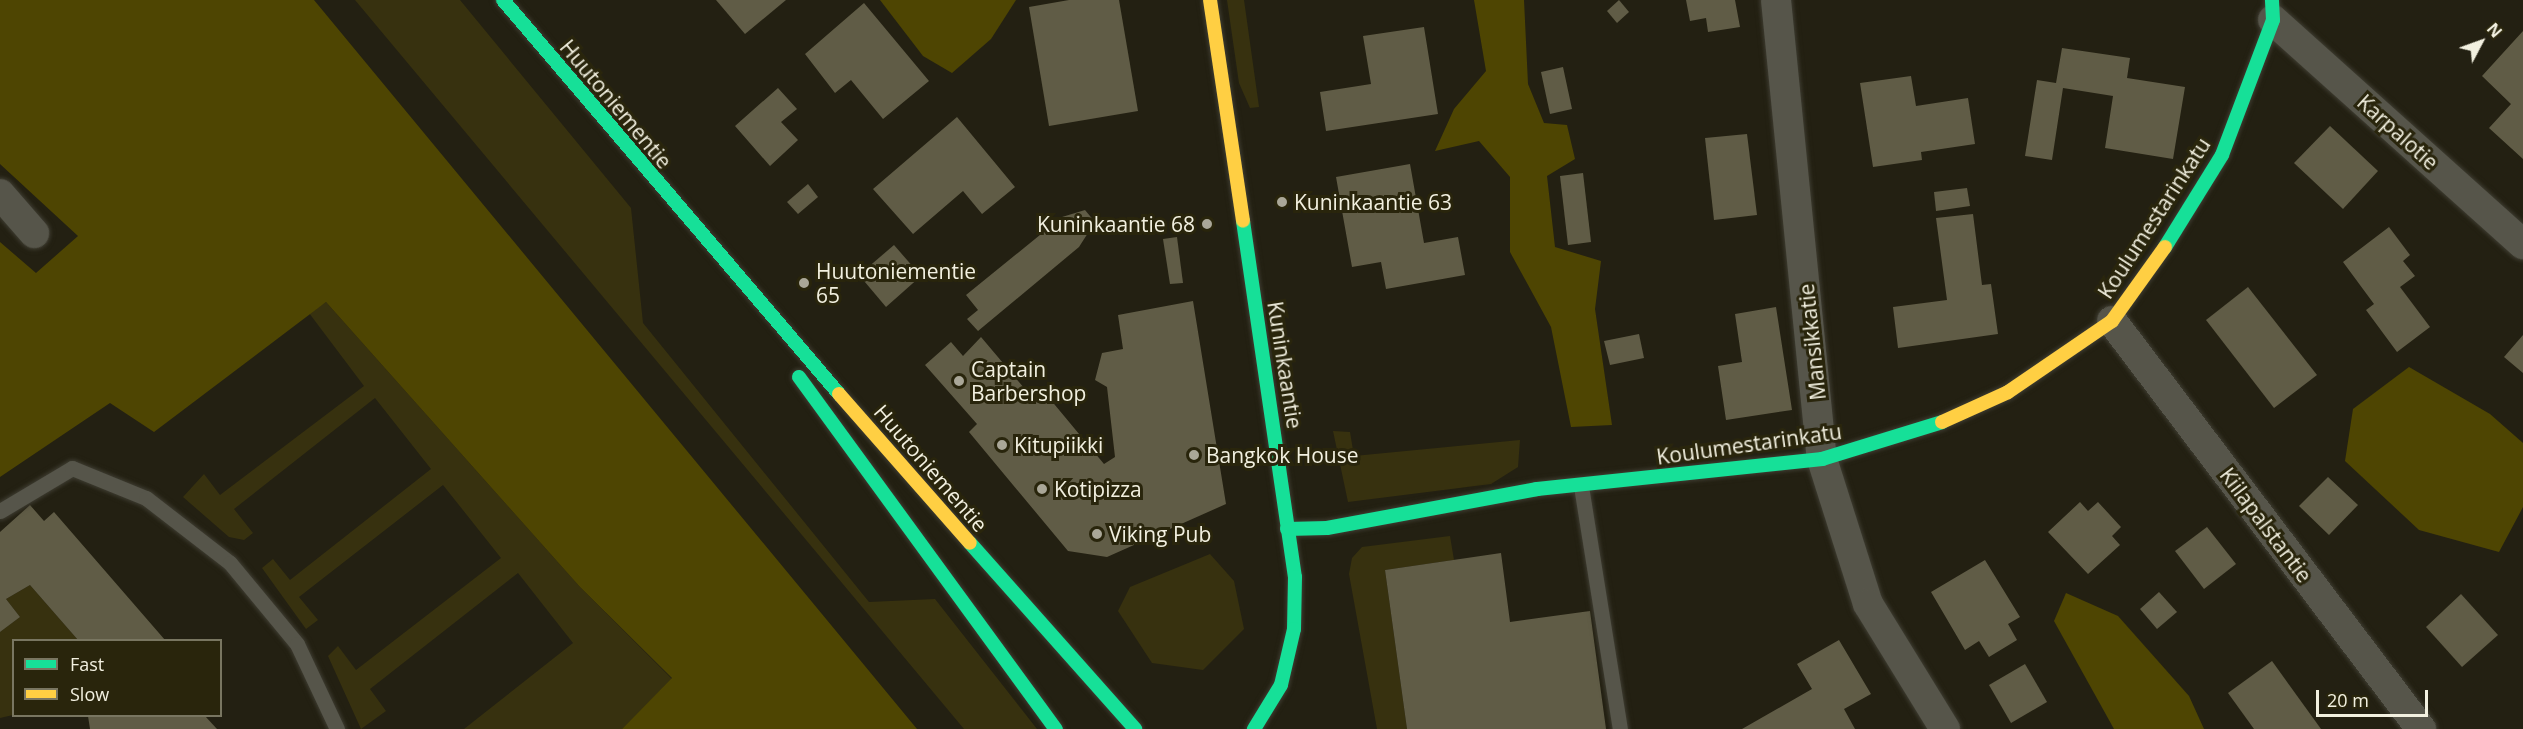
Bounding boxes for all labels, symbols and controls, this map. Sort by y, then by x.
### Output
north arrow [2451,12,2511,72]
text: N [2482,18,2507,42]
street label: Huutoniementie [555,35,677,173]
street label: Karpalotie [2352,89,2444,175]
street label: Koulumestarinkatu [2093,133,2215,303]
place label: Kuninkaantie 63 [1294,189,1452,215]
marker: Kuninkaantie 63 [1275,195,1289,209]
place label: Kuninkaantie 68 [1037,211,1195,237]
marker: Kuninkaantie 68 [1200,217,1214,231]
place label: Huutoniementie 65 [816,258,976,308]
marker: Huutoniementie 65 [797,276,811,290]
street label: Mansikkatie [1793,282,1831,402]
street label: Kuninkaantie [1262,300,1308,430]
place label: Captain Barbershop [971,356,1086,406]
marker: Captain Barbershop [952,374,966,388]
street label: Huutoniementie [869,399,993,537]
street label: Koulumestarinkatu [1655,419,1843,469]
place label: Kitupiikki [1014,432,1103,458]
marker: Kitupiikki [995,438,1009,452]
place label: Bangkok House [1206,442,1358,468]
marker: Bangkok House [1187,448,1201,462]
street label: Kiilapalstantie [2215,463,2317,587]
place label: Kotipizza [1054,476,1142,502]
marker: Kotipizza [1035,482,1049,496]
place label: Viking Pub [1109,521,1211,547]
marker: Viking Pub [1090,527,1104,541]
legend [12,639,222,717]
text: Fast [70,652,104,676]
scale bar [2319,678,2432,716]
text: Slow [70,682,109,706]
text: 20 m [2327,688,2369,712]

